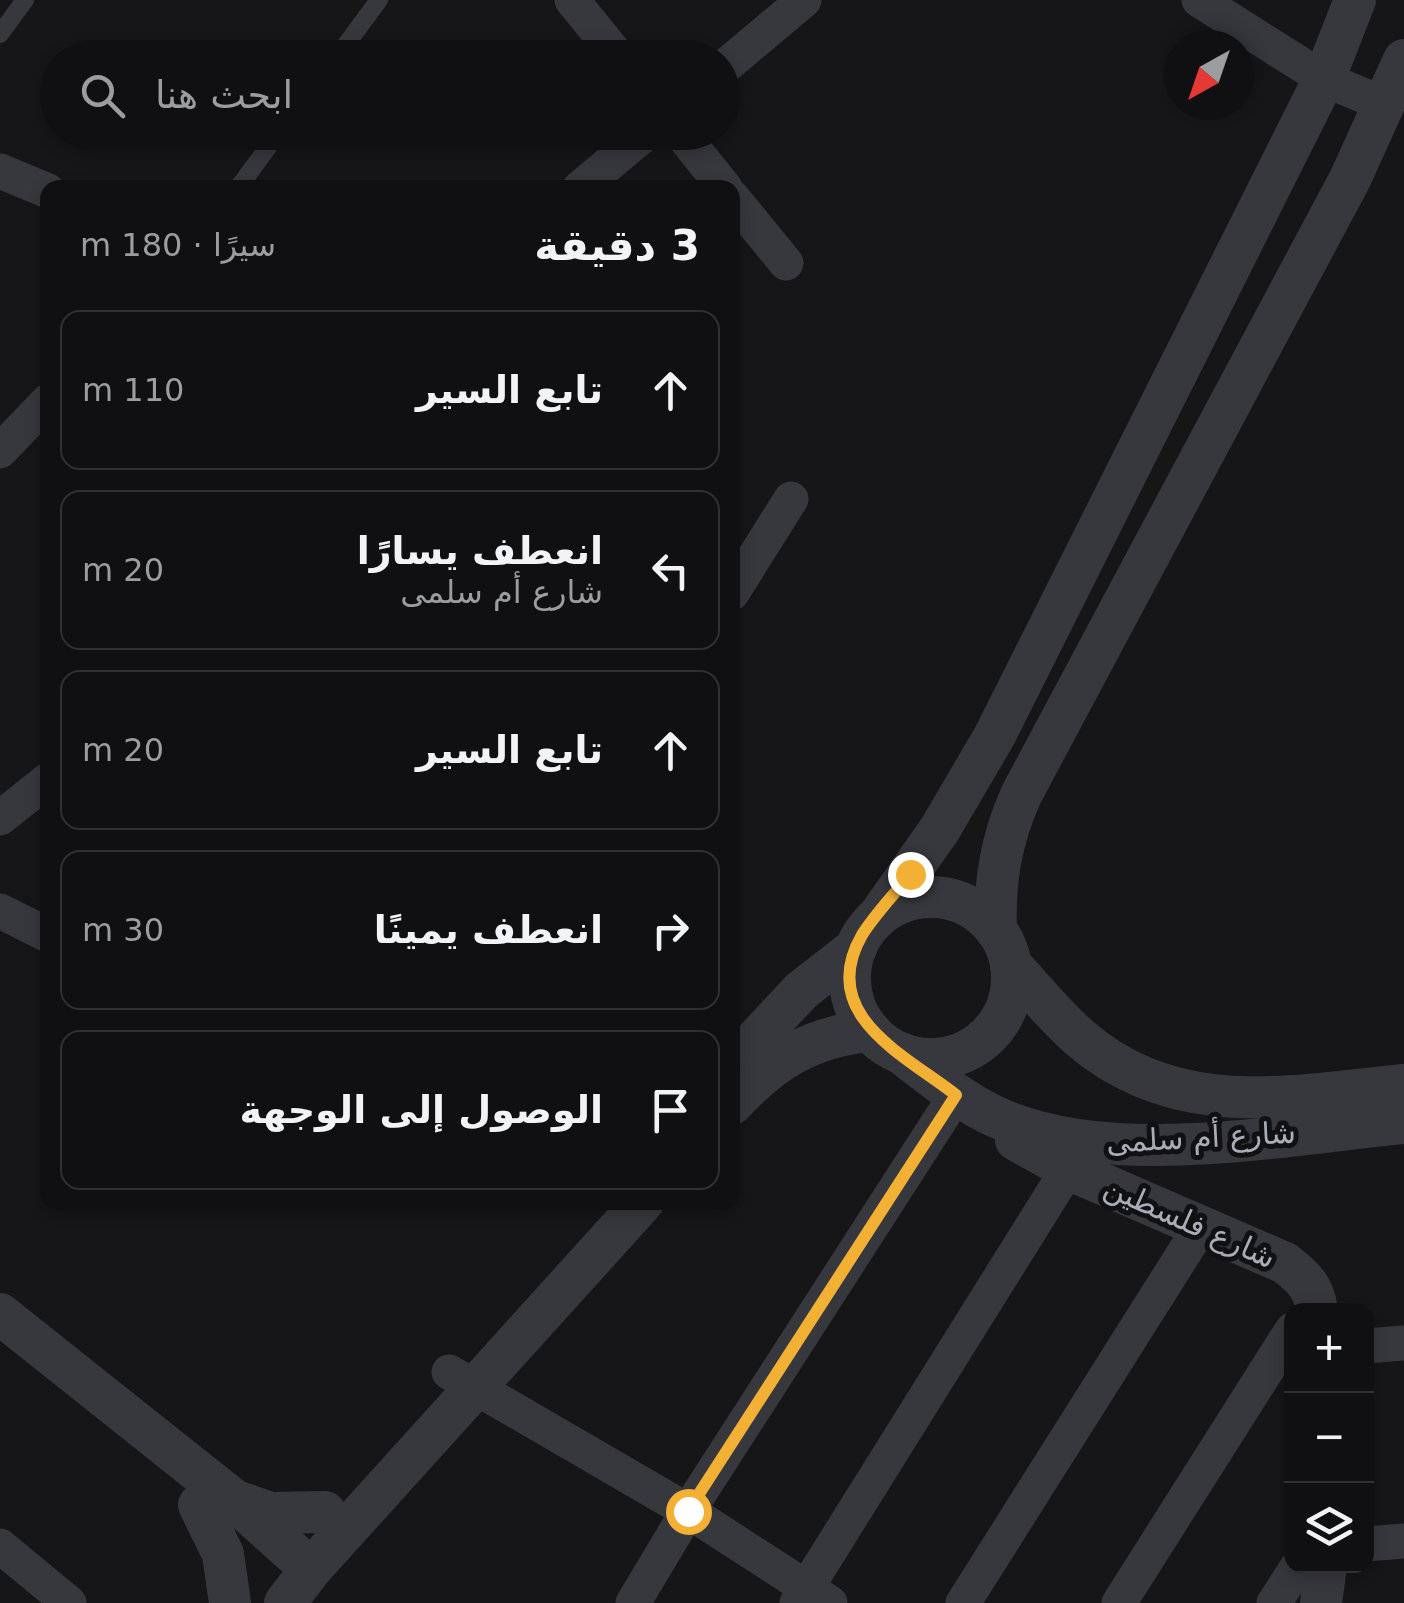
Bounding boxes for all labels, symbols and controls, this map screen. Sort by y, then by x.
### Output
north arrow [1164,30,1254,120]
search box [40,40,740,150]
icon: search [75,68,130,123]
text: ابحث هنا [155,73,293,117]
text: 3 دقيقة [534,221,700,270]
text: سيرًا · 180 m [80,226,276,264]
icon: ahead [643,363,698,418]
text: تابع السير [416,368,603,412]
text: 110 m [82,371,184,409]
text: انعطف يسارًا [357,529,603,573]
icon: left [643,543,698,598]
text: 20 m [82,551,164,589]
text: شارع أم سلمى [400,573,603,611]
icon: ahead [643,723,698,778]
text: تابع السير [416,728,603,772]
text: 20 m [82,731,164,769]
route end [888,852,934,898]
icon: right [643,903,698,958]
text: انعطف يمينًا [374,908,603,952]
text: 30 m [82,911,164,949]
icon: arrive [643,1083,698,1138]
text: الوصول إلى الوجهة [240,1088,603,1132]
street label: شارع أم سلمى [1105,1112,1297,1159]
street label: شارع فلسطين [1099,1169,1281,1275]
map controls [1284,1303,1374,1573]
button: + [1284,1303,1374,1393]
button: − [1284,1393,1374,1483]
button: layers [1284,1483,1374,1573]
route start [666,1489,712,1535]

